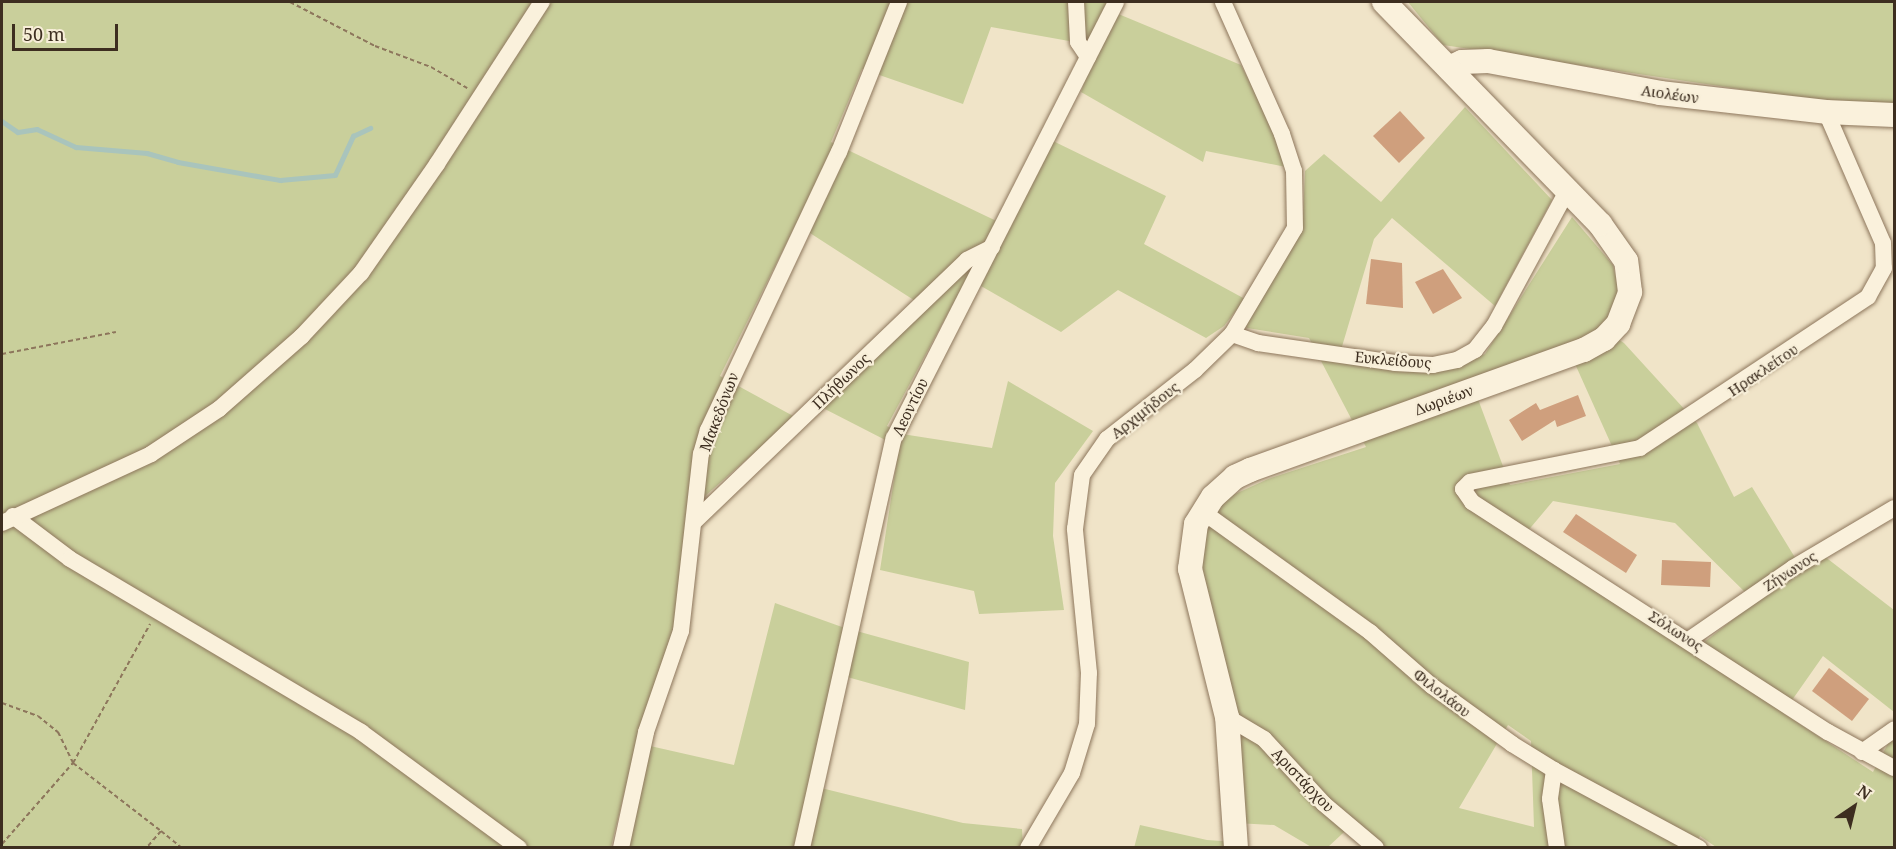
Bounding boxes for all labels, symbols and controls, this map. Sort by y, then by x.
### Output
scale bar [15,12,122,50]
text: 50 m [23,22,65,46]
street label: Αιολέων [1640,81,1700,107]
street label: Ηρακλείτου [1724,340,1802,400]
street label: Ευκλείδους [1354,348,1432,372]
street label: Πλήθωνος [808,349,874,413]
street label: Μακεδόνων [696,370,742,454]
street label: Λεοντίου [888,375,932,439]
street label: Αρχιμήδους [1107,378,1183,442]
street label: Δωριέων [1412,381,1476,419]
street label: Ζήνωνος [1760,547,1820,595]
street label: Σόλωνος [1645,607,1707,655]
street label: Φιλολάου [1410,665,1474,721]
street label: Αριστάρχου [1268,744,1338,816]
north arrow [1824,777,1884,837]
text: N [1853,780,1876,805]

